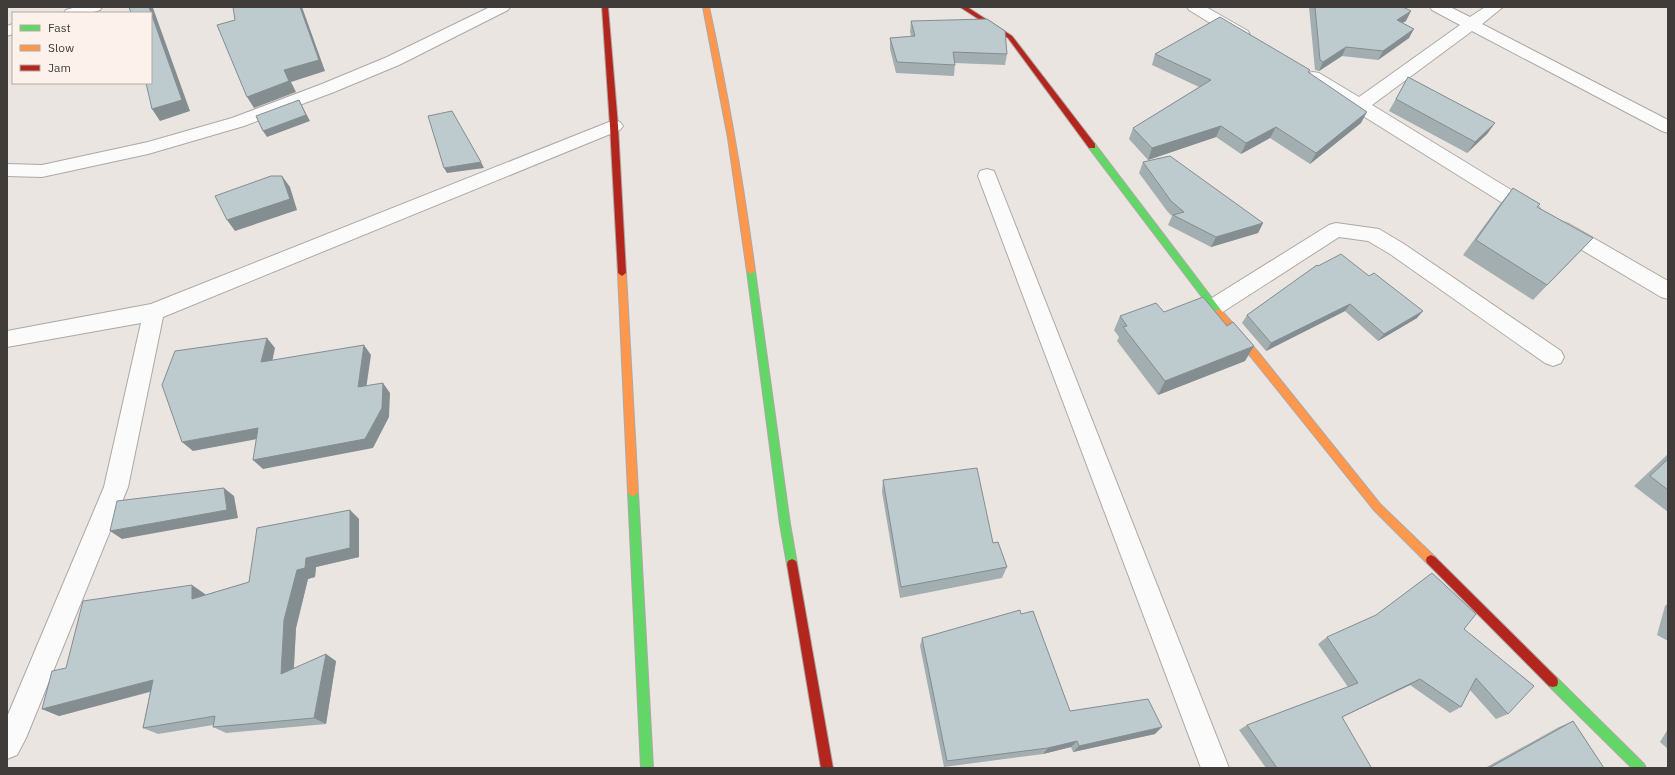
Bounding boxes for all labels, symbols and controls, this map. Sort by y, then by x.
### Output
legend [12,12,152,84]
text: Fast [48,20,71,35]
text: Slow [48,40,74,55]
text: Jam [48,60,71,75]

